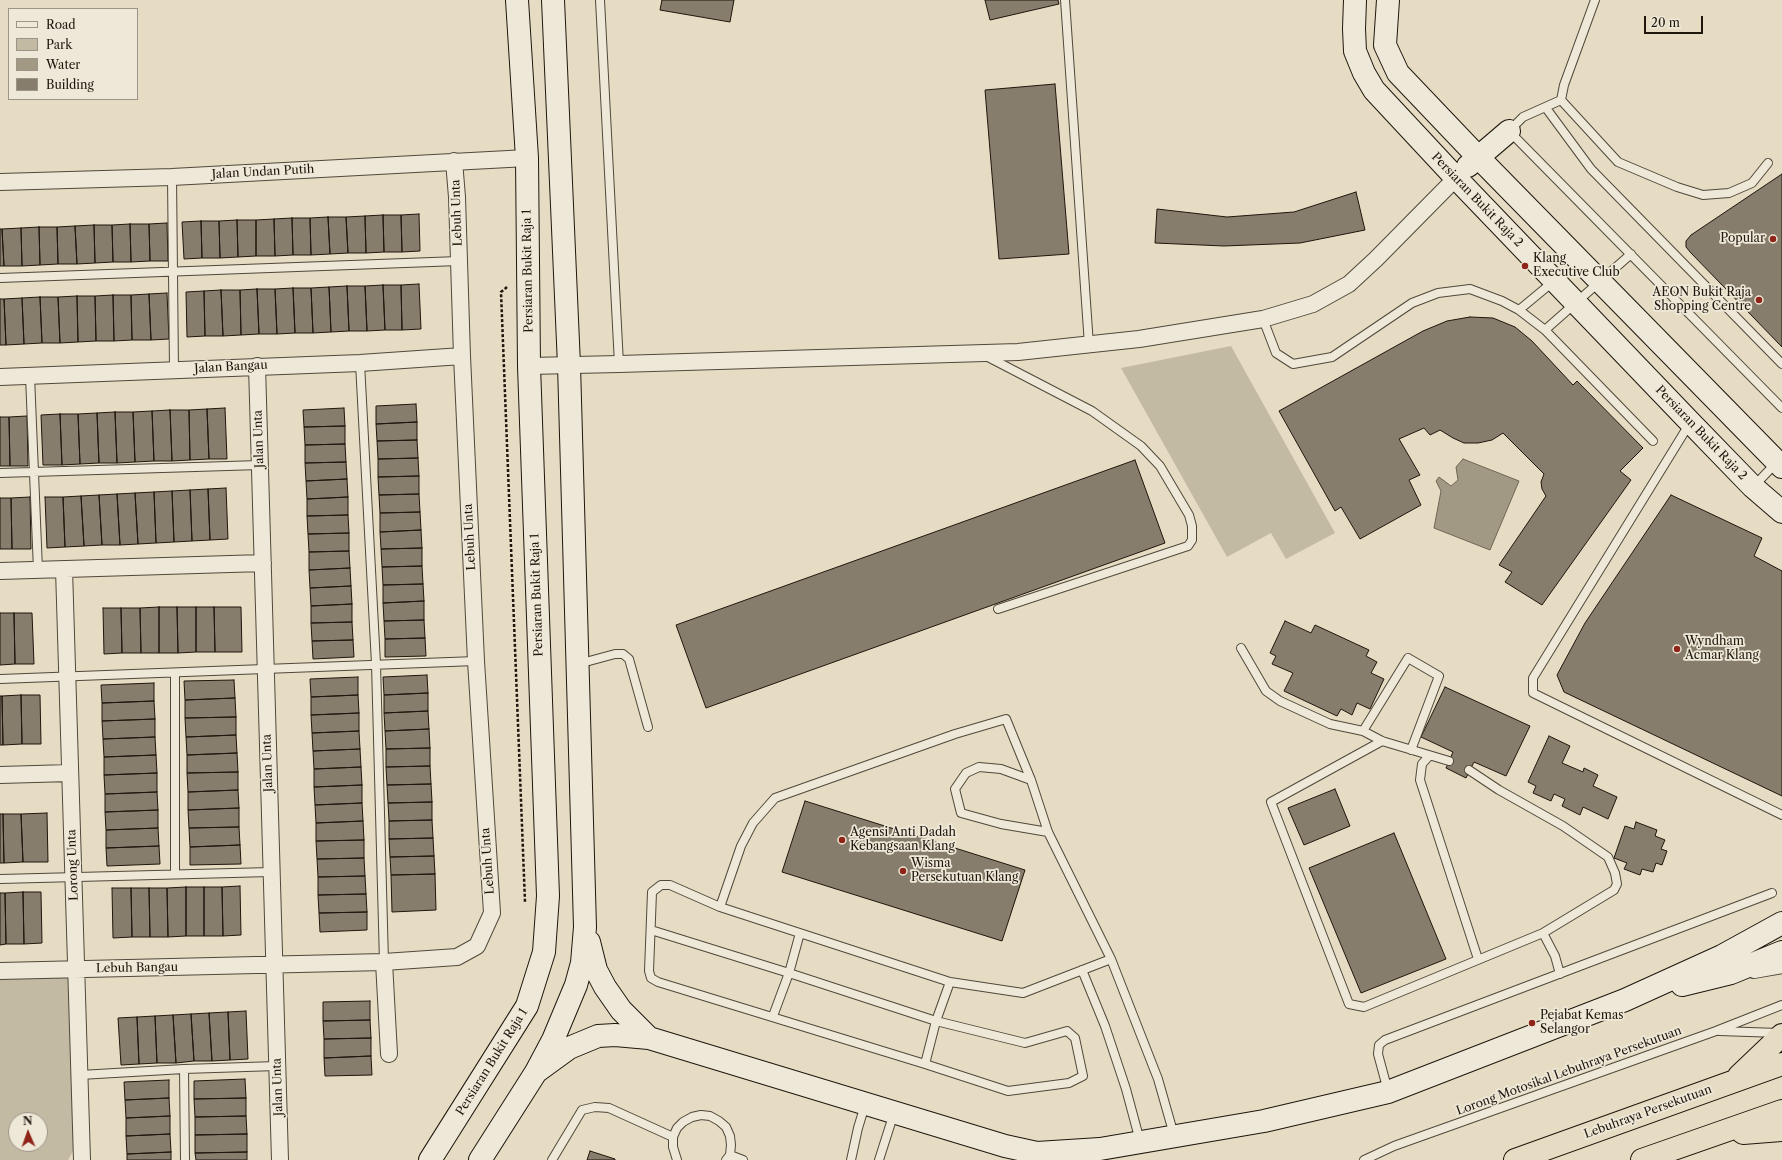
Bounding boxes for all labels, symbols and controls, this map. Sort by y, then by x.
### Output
legend [8,8,138,100]
scale bar [1646,8,1705,34]
text: 20 m [1651,15,1680,30]
text: Road [46,17,76,32]
text: Park [46,37,72,52]
text: Water [46,57,80,72]
text: Building [46,77,94,92]
street label: Persiaran Bukit Raja 2 [1428,150,1526,250]
street label: Jalan Undan Putih [211,162,315,182]
street label: Lebuh Unta [449,179,465,247]
street label: Persiaran Bukit Raja 1 [520,209,536,333]
place label: Popular [1720,232,1765,246]
marker: Popular [1768,234,1778,244]
place label: Klang Executive Club [1533,252,1620,280]
marker: Klang Executive Club [1520,261,1530,271]
place label: AEON Bukit Raja Shopping Centre [1652,286,1751,314]
marker: AEON Bukit Raja Shopping Centre [1754,295,1764,305]
street label: Jalan Bangau [194,358,268,376]
street label: Persiaran Bukit Raja 2 [1652,383,1750,483]
street label: Jalan Unta [251,410,267,468]
street label: Lebuh Unta [461,503,479,571]
street label: Persiaran Bukit Raja 1 [528,533,546,657]
place label: Wyndham Acmar Klang [1685,635,1759,663]
marker: Wyndham Acmar Klang [1672,644,1682,654]
street label: Jalan Unta [260,734,276,792]
place label: Agensi Anti Dadah Kebangsaan Klang [850,826,956,854]
street label: Lebuh Unta [478,827,498,895]
street label: Lorong Unta [65,829,81,901]
marker: Agensi Anti Dadah Kebangsaan Klang [837,835,847,845]
place label: Wisma Persekutuan Klang [911,857,1018,885]
marker: Wisma Persekutuan Klang [898,866,908,876]
street label: Lebuh Bangau [96,960,178,976]
street label: Persiaran Bukit Raja 1 [453,1006,531,1118]
place label: Pejabat Kemas Selangor [1540,1009,1624,1037]
marker: Pejabat Kemas Selangor [1527,1018,1537,1028]
street label: Lorong Motosikal Lebuhraya Persekutuan [1454,1023,1684,1119]
street label: Jalan Unta [270,1058,286,1116]
street label: Lebuhraya Persekutuan [1582,1082,1714,1142]
north arrow [8,1112,48,1152]
text: N [23,1114,33,1128]

